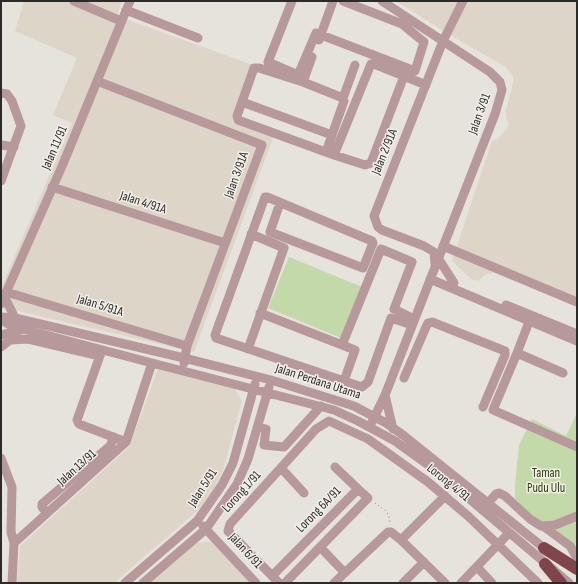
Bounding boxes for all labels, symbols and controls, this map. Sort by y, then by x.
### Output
street label: Jalan 3/91 [465,91,495,137]
street label: Jalan 11/91 [39,124,71,172]
street label: Jalan 2/91A [369,127,401,177]
street label: Jalan 3/91A [221,150,253,200]
street label: Jalan 4/91A [118,188,168,218]
street label: Jalan 5/91A [75,292,125,320]
street label: Jalan Perdana Utama [273,361,363,403]
street label: Jalan 13/91 [54,447,100,489]
street label: Lorong 4/91 [423,461,473,505]
street label: Jalan 5/91 [185,466,221,510]
park label: Taman Pudu Ulu [527,466,565,497]
street label: Lorong 1/91 [219,468,265,516]
street label: Lorong 6A/91 [293,484,345,536]
street label: Jalan 6/91 [225,530,265,572]

